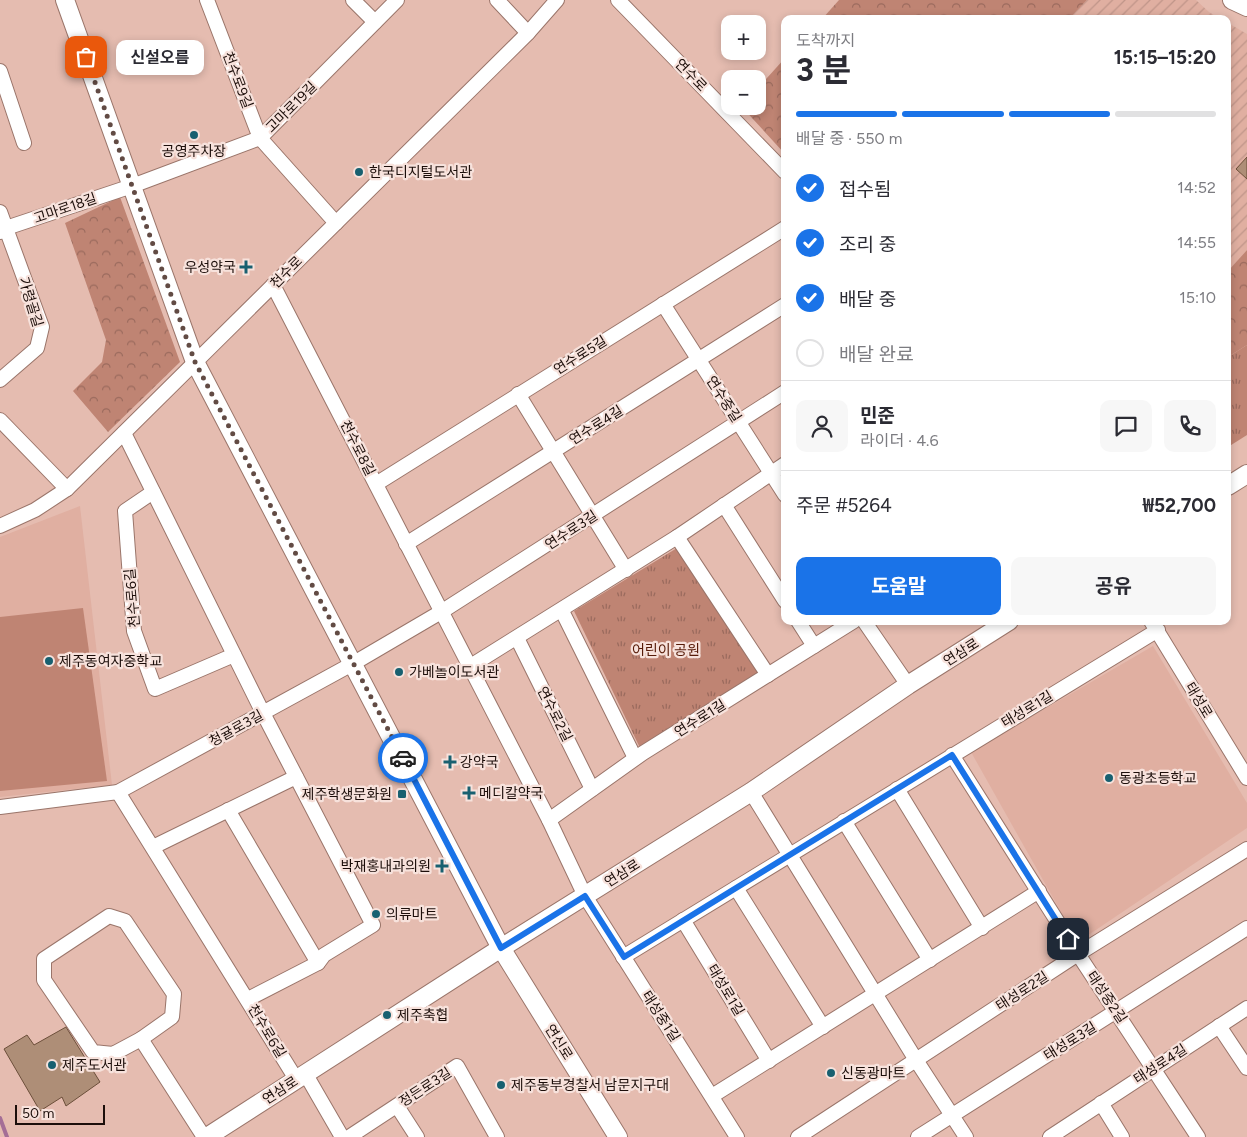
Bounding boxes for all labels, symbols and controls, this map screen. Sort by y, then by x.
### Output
map controls [721,15,766,115]
button: + [721,15,766,60]
text: 도착까지 [796,31,855,50]
pin [65,36,107,78]
callout: 신설오름 [116,40,204,74]
icon: bag [72,43,100,71]
text: 15:15–15:20 [1114,46,1216,69]
text: 신설오름 [131,48,189,67]
street label: 천수로9길 [219,49,256,111]
text: 3 분 [796,51,851,89]
street label: 연수로 [671,56,710,95]
button: − [721,70,766,115]
street label: 고마로19길 [262,78,320,136]
marker: 공영주차장 [188,129,200,141]
text: 배달 중 · 550 m [796,129,902,148]
place label: 공영주차장 [162,143,226,160]
place label: 한국디지털도서관 [369,164,472,181]
marker: 한국디지털도서관 [353,166,365,178]
icon: check [796,174,824,202]
text: 접수됨 [839,178,891,201]
text: 14:52 [1177,178,1216,197]
street label: 고마로18길 [31,190,99,227]
icon: check [796,229,824,257]
text: 조리 중 [839,233,896,256]
text: 14:55 [1177,233,1216,252]
street label: 천수로 [267,253,306,292]
place label: 우성약국 [184,259,236,276]
marker: 우성약국 [240,261,252,273]
street label: 가령골길 [15,275,46,329]
icon: check [796,284,824,312]
text: 배달 중 [839,288,896,311]
text: 15:10 [1179,288,1216,307]
street label: 연수로5길 [550,332,610,378]
text: 배달 완료 [839,343,914,366]
street label: 연수중길 [702,373,745,426]
button: person [796,400,848,452]
button: chat [1100,400,1152,452]
button: phone [1164,400,1216,452]
street label: 연수로4길 [566,402,626,449]
text: 민준 [860,404,895,427]
street label: 천수로8길 [336,418,379,479]
text: 라이더 · 4.6 [860,431,938,450]
text: 주문 #5264 [796,494,892,517]
text: ₩52,700 [1143,494,1216,517]
street label: 연수로3길 [542,507,601,554]
button: 도움말 [796,557,1001,615]
button: 공유 [1011,557,1216,615]
street label: 천수로6길 [121,568,144,628]
street label: 연삼로 [940,635,982,670]
park label: 어린이 공원 [632,642,700,659]
place label: 제주동여자중학교 [59,653,162,670]
marker: 제주동여자중학교 [43,655,55,667]
place label: 가베놀이도서관 [409,664,499,681]
marker: 가베놀이도서관 [393,666,405,678]
street label: 태성로 [1181,679,1216,721]
street label: 연수로2길 [534,684,576,745]
street label: 태성로1길 [998,687,1056,731]
street label: 연수로1길 [671,696,729,741]
street label: 청귤로3길 [206,707,266,750]
courier [378,733,428,783]
icon: car [389,744,417,772]
place label: 강약국 [460,754,499,771]
marker: 강약국 [444,756,456,768]
place label: 동광초등학교 [1119,770,1196,787]
marker: 동광초등학교 [1103,772,1115,784]
place label: 메디칼약국 [479,785,544,802]
place label: 제주학생문화원 [302,786,392,803]
marker: 메디칼약국 [463,787,475,799]
marker: 제주학생문화원 [396,788,408,800]
street label: 연삼로 [601,856,643,891]
place label: 박재홍내과의원 [341,858,431,875]
marker: 박재홍내과의원 [435,859,449,873]
place label: 의류마트 [386,906,438,923]
marker: 의류마트 [370,908,382,920]
pin [1047,918,1089,960]
icon: home [1054,925,1082,953]
street label: 태성로1길 [704,961,748,1019]
street label: 태성로2길 [993,968,1052,1015]
street label: 태성중2길 [1083,968,1130,1027]
street label: 태성중1길 [638,988,683,1045]
street label: 천수로6길 [244,1001,289,1061]
place label: 제주축협 [397,1007,449,1024]
marker: 제주축협 [381,1009,393,1021]
street label: 태성로3길 [1041,1019,1100,1064]
street label: 연신로 [541,1021,576,1063]
street label: 태성로4길 [1130,1041,1190,1088]
place label: 제주도서관 [62,1057,127,1074]
marker: 제주도서관 [46,1059,58,1071]
street label: 정든로3길 [396,1064,455,1111]
place label: 신동광마트 [841,1065,906,1082]
marker: 신동광마트 [825,1067,837,1079]
street label: 연삼로 [259,1073,301,1108]
place label: 제주동부경찰서 남문지구대 [511,1077,669,1094]
marker: 제주동부경찰서 남문지구대 [495,1079,507,1091]
scale bar [15,1102,105,1125]
text: 50 m [22,1105,54,1122]

